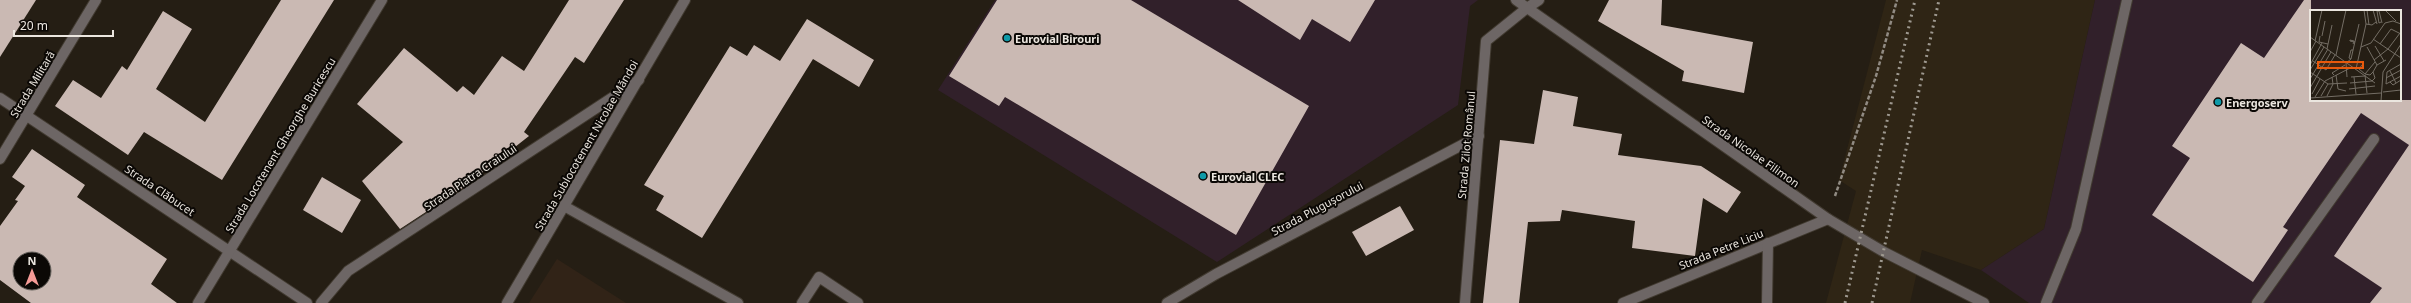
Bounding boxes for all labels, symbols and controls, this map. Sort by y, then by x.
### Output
inset map [2310,10,2401,101]
scale bar [14,12,113,38]
text: 20 m [20,17,48,34]
place label: Eurovial Birouri [1015,31,1100,46]
marker: Eurovial Birouri [1002,33,1012,43]
street label: Strada Militară [6,48,58,120]
street label: Strada Locotenent Gheorghe Buricescu [221,54,339,236]
street label: Strada Sublocotenent Nicolae Măndoi [531,57,641,233]
street label: Strada Zilot Românul [1454,90,1478,200]
place label: Energoserv [2226,95,2289,110]
marker: Energoserv [2213,97,2223,107]
street label: Strada Nicolae Filimon [1699,112,1803,190]
street label: Strada Piatra Craiului [421,140,519,214]
street label: Strada Clăbucet [122,161,198,219]
place label: Eurovial CLEC [1211,169,1284,184]
marker: Eurovial CLEC [1198,171,1208,181]
street label: Strada Plugușorului [1268,177,1366,239]
street label: Strada Petre Liciu [1676,225,1766,273]
north arrow [12,251,52,291]
text: N [28,253,36,268]

